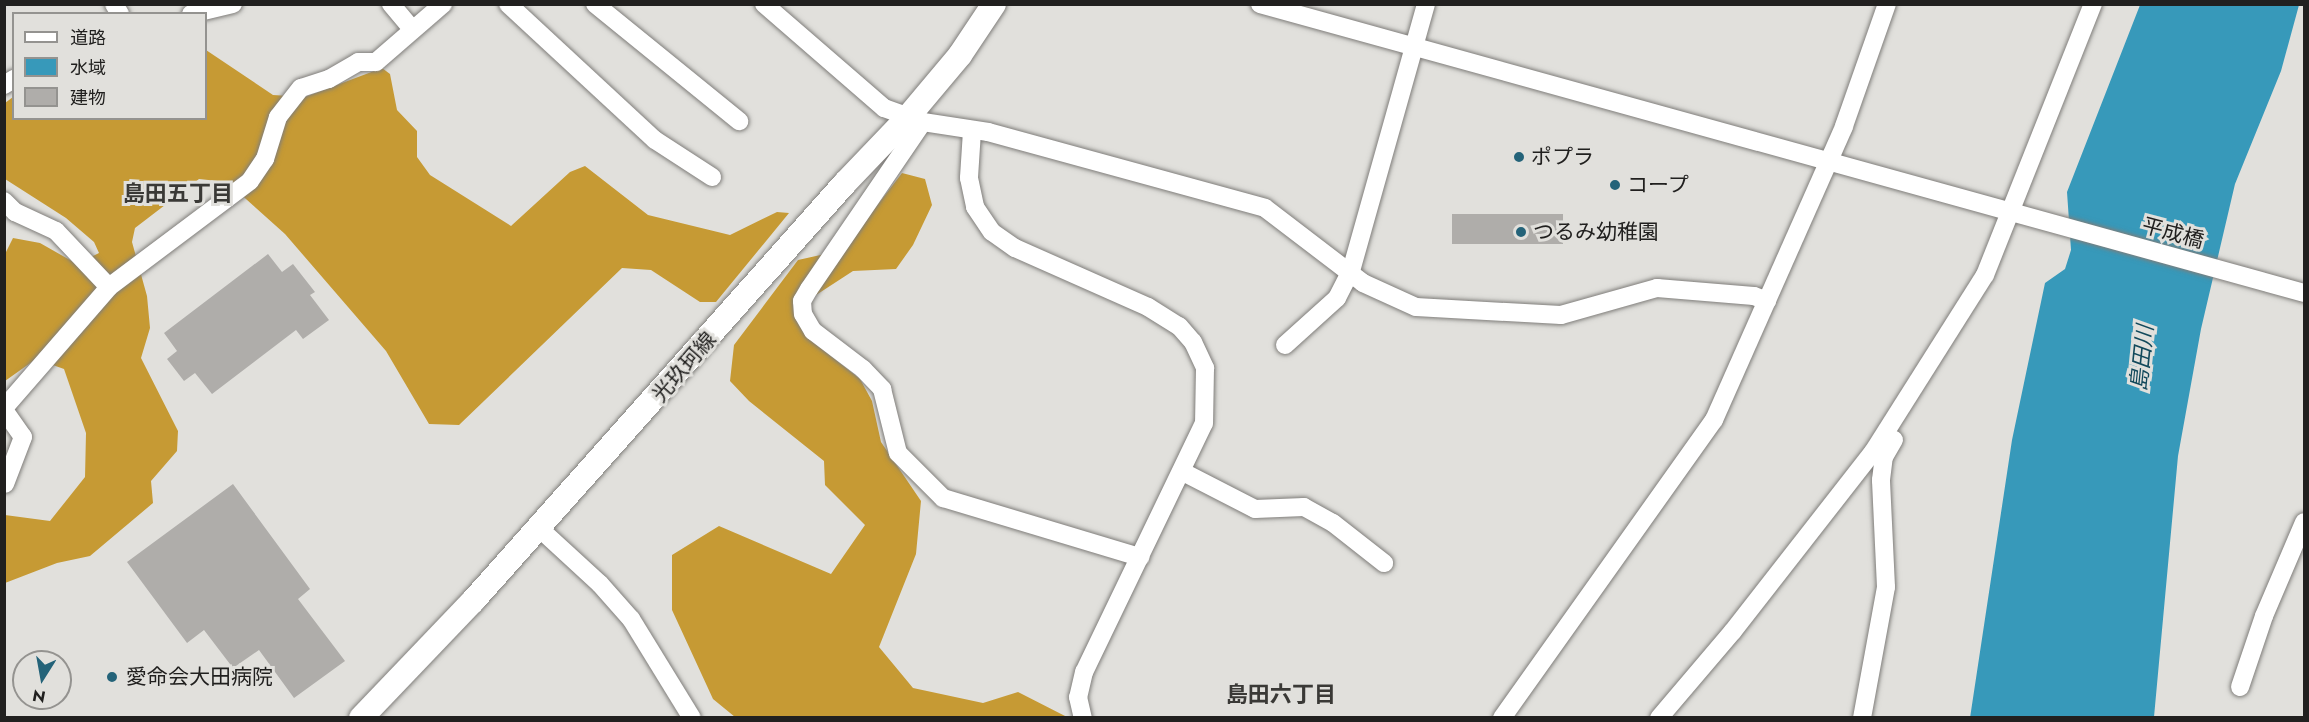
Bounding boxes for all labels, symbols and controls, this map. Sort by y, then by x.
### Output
legend [12,12,207,120]
text: 道路 [70,25,106,51]
text: 水域 [70,55,106,81]
text: 建物 [70,85,106,111]
place label: ポプラ [1531,144,1594,170]
marker: ポプラ [1512,150,1526,164]
place label: コープ [1627,172,1690,198]
marker: コープ [1608,178,1622,192]
district label: 島田五丁目 [123,181,233,207]
street label: 平成橋 [2139,213,2207,253]
place label: つるみ幼稚園 [1533,219,1659,245]
marker: つるみ幼稚園 [1514,225,1528,239]
water label: 島田川 [2125,324,2159,392]
street label: 光玖珂線 [647,327,721,407]
north arrow [12,650,72,710]
place label: 愛命会大田病院 [126,664,273,690]
marker: 愛命会大田病院 [103,668,121,686]
district label: 島田六丁目 [1226,682,1336,708]
text: N [30,684,47,709]

